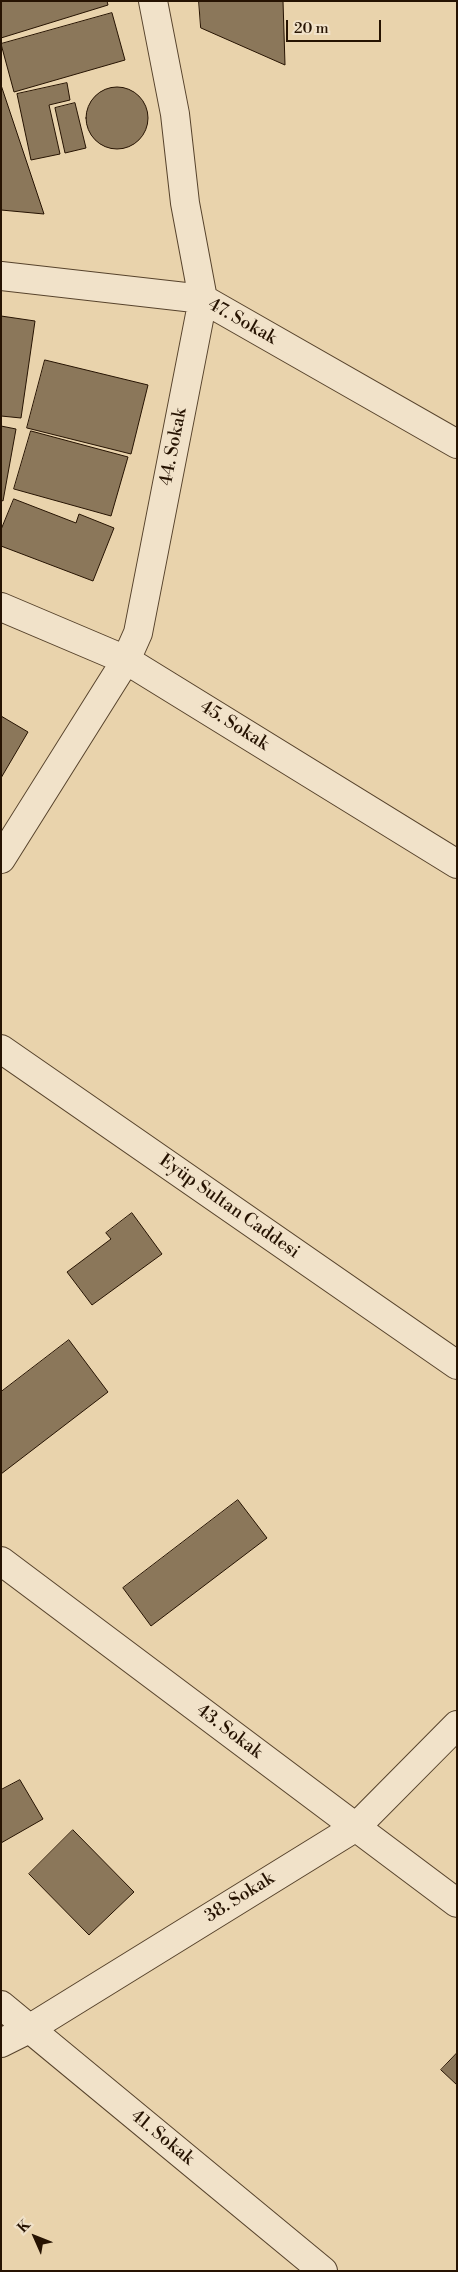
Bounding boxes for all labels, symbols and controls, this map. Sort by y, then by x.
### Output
scale bar [288,10,383,42]
text: 20 m [294,19,329,38]
street label: 47. Sokak [204,294,280,350]
street label: 44. Sokak [156,406,192,488]
street label: 45. Sokak [195,696,273,756]
street label: Eyüp Sultan Caddesi [155,1150,303,1264]
street label: 43. Sokak [192,1700,266,1764]
street label: 38. Sokak [201,1868,279,1928]
street label: 41. Sokak [126,2106,198,2170]
north arrow [10,2212,60,2262]
text: K [14,2216,35,2237]

